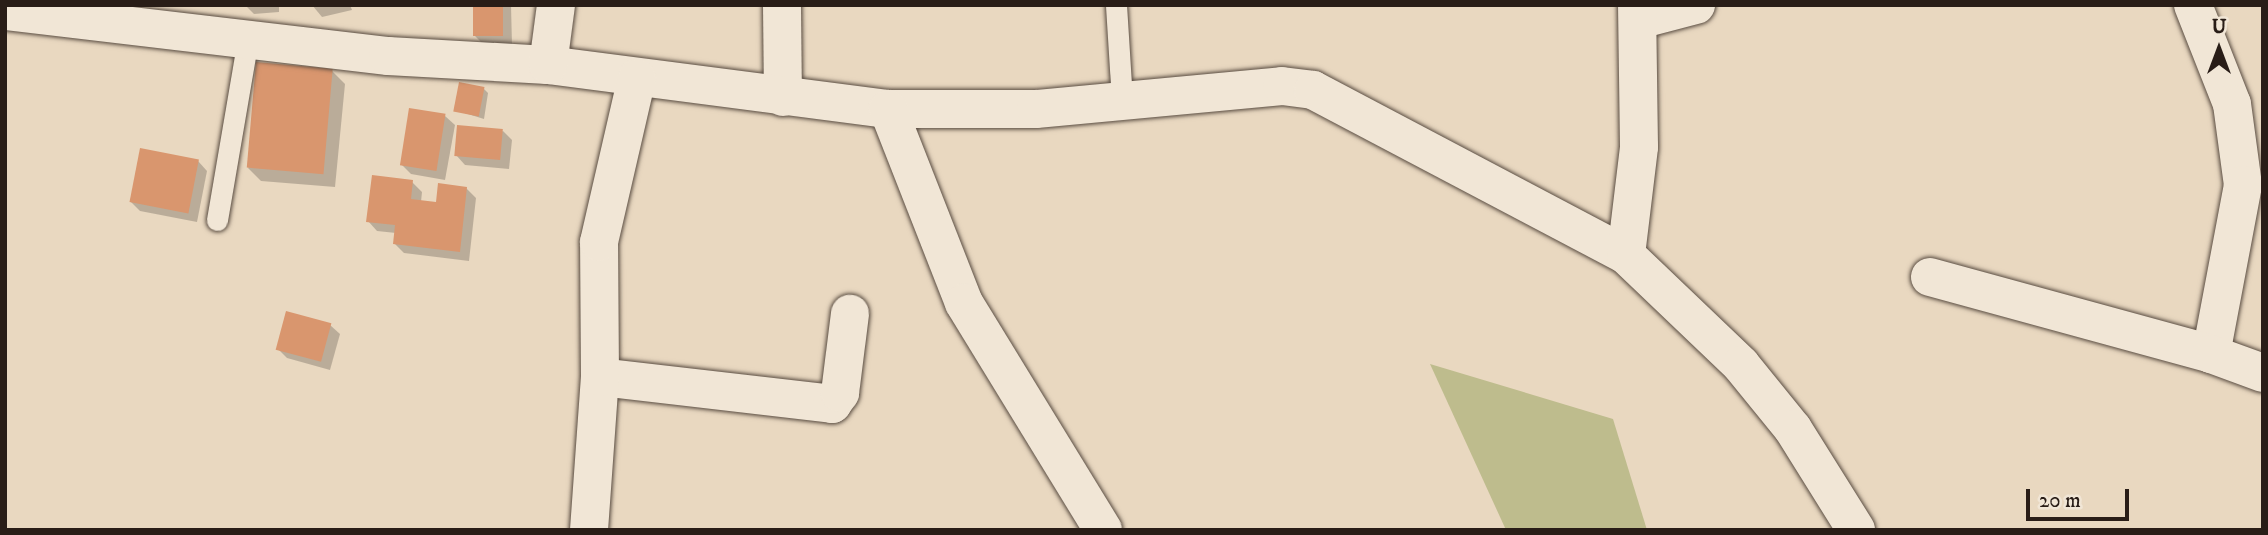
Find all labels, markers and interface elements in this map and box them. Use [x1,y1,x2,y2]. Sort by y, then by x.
north arrow [2184,14,2254,84]
text: U [2212,16,2226,39]
scale bar [2030,476,2133,520]
text: 20 m [2039,488,2081,514]

